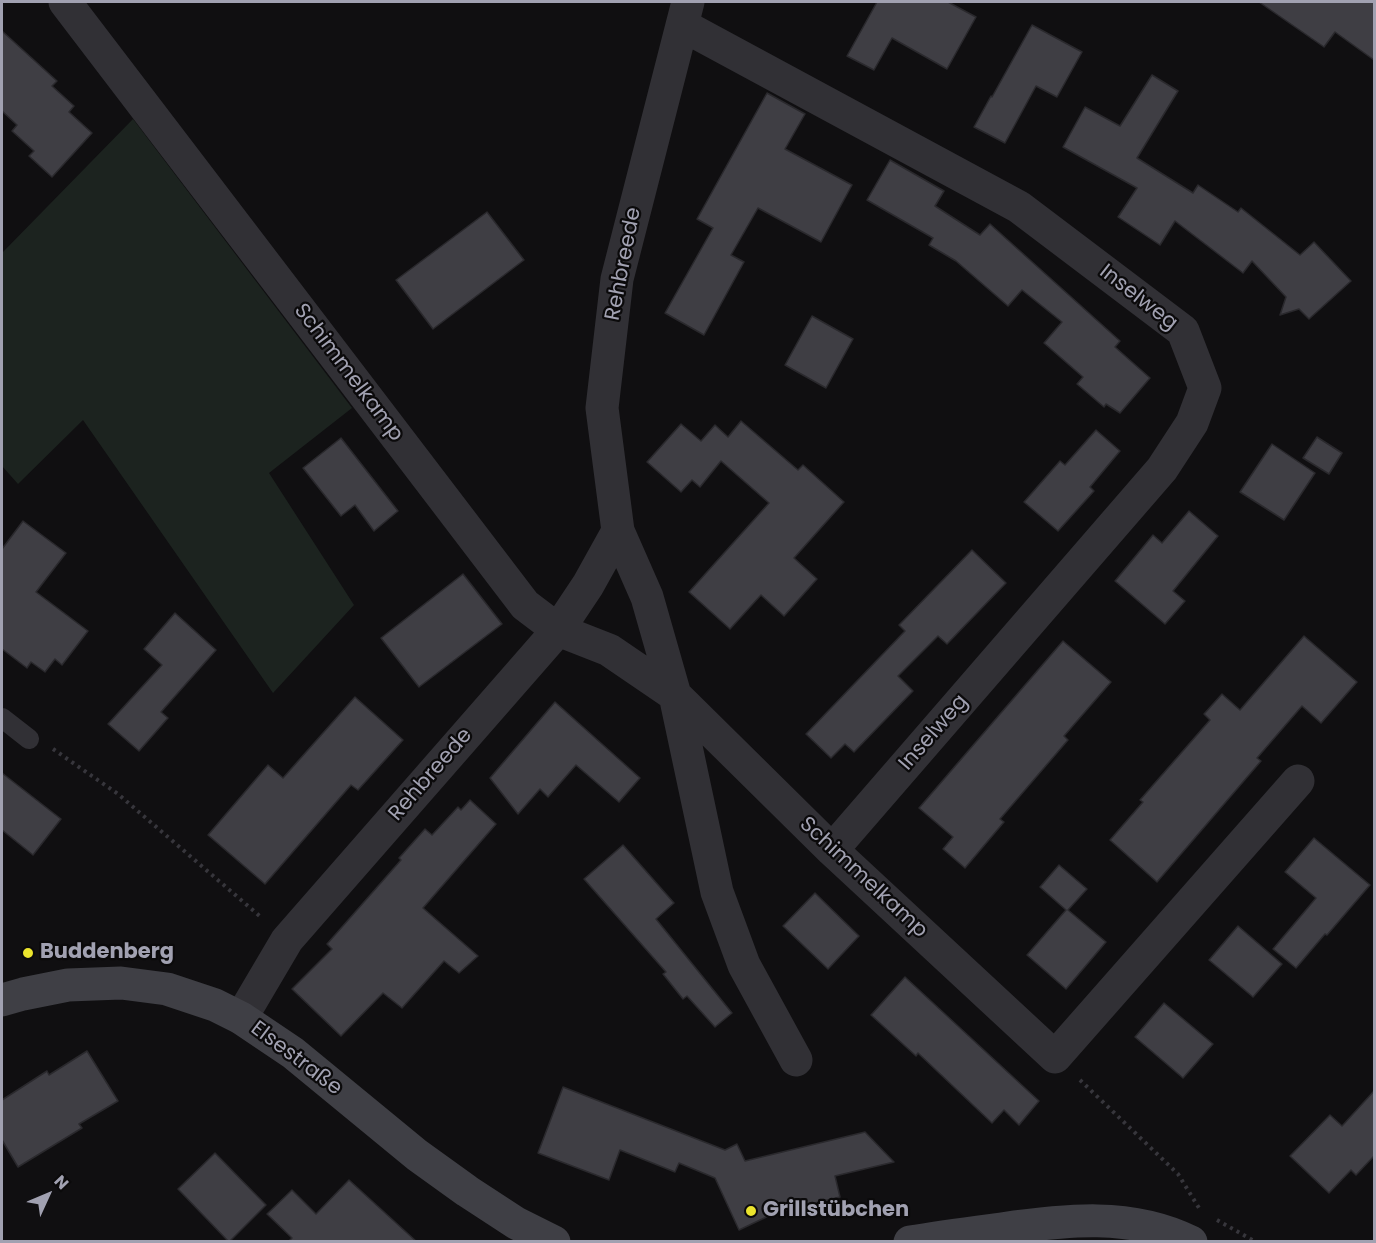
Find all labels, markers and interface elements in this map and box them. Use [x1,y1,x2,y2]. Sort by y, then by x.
street label: Rehbreede [601,205,647,323]
street label: Inselweg [1094,260,1182,336]
street label: Schimmelkamp [288,299,408,447]
street label: Inselweg [894,690,974,776]
street label: Rehbreede [384,724,478,826]
street label: Schimmelkamp [794,812,932,944]
place label: Buddenberg [40,940,174,966]
marker: Buddenberg [21,946,35,960]
street label: Elsestraße [245,1016,347,1102]
north arrow [18,1165,78,1225]
text: N [49,1170,74,1194]
place label: Grillstübchen [763,1198,909,1224]
marker: Grillstübchen [744,1204,758,1218]

